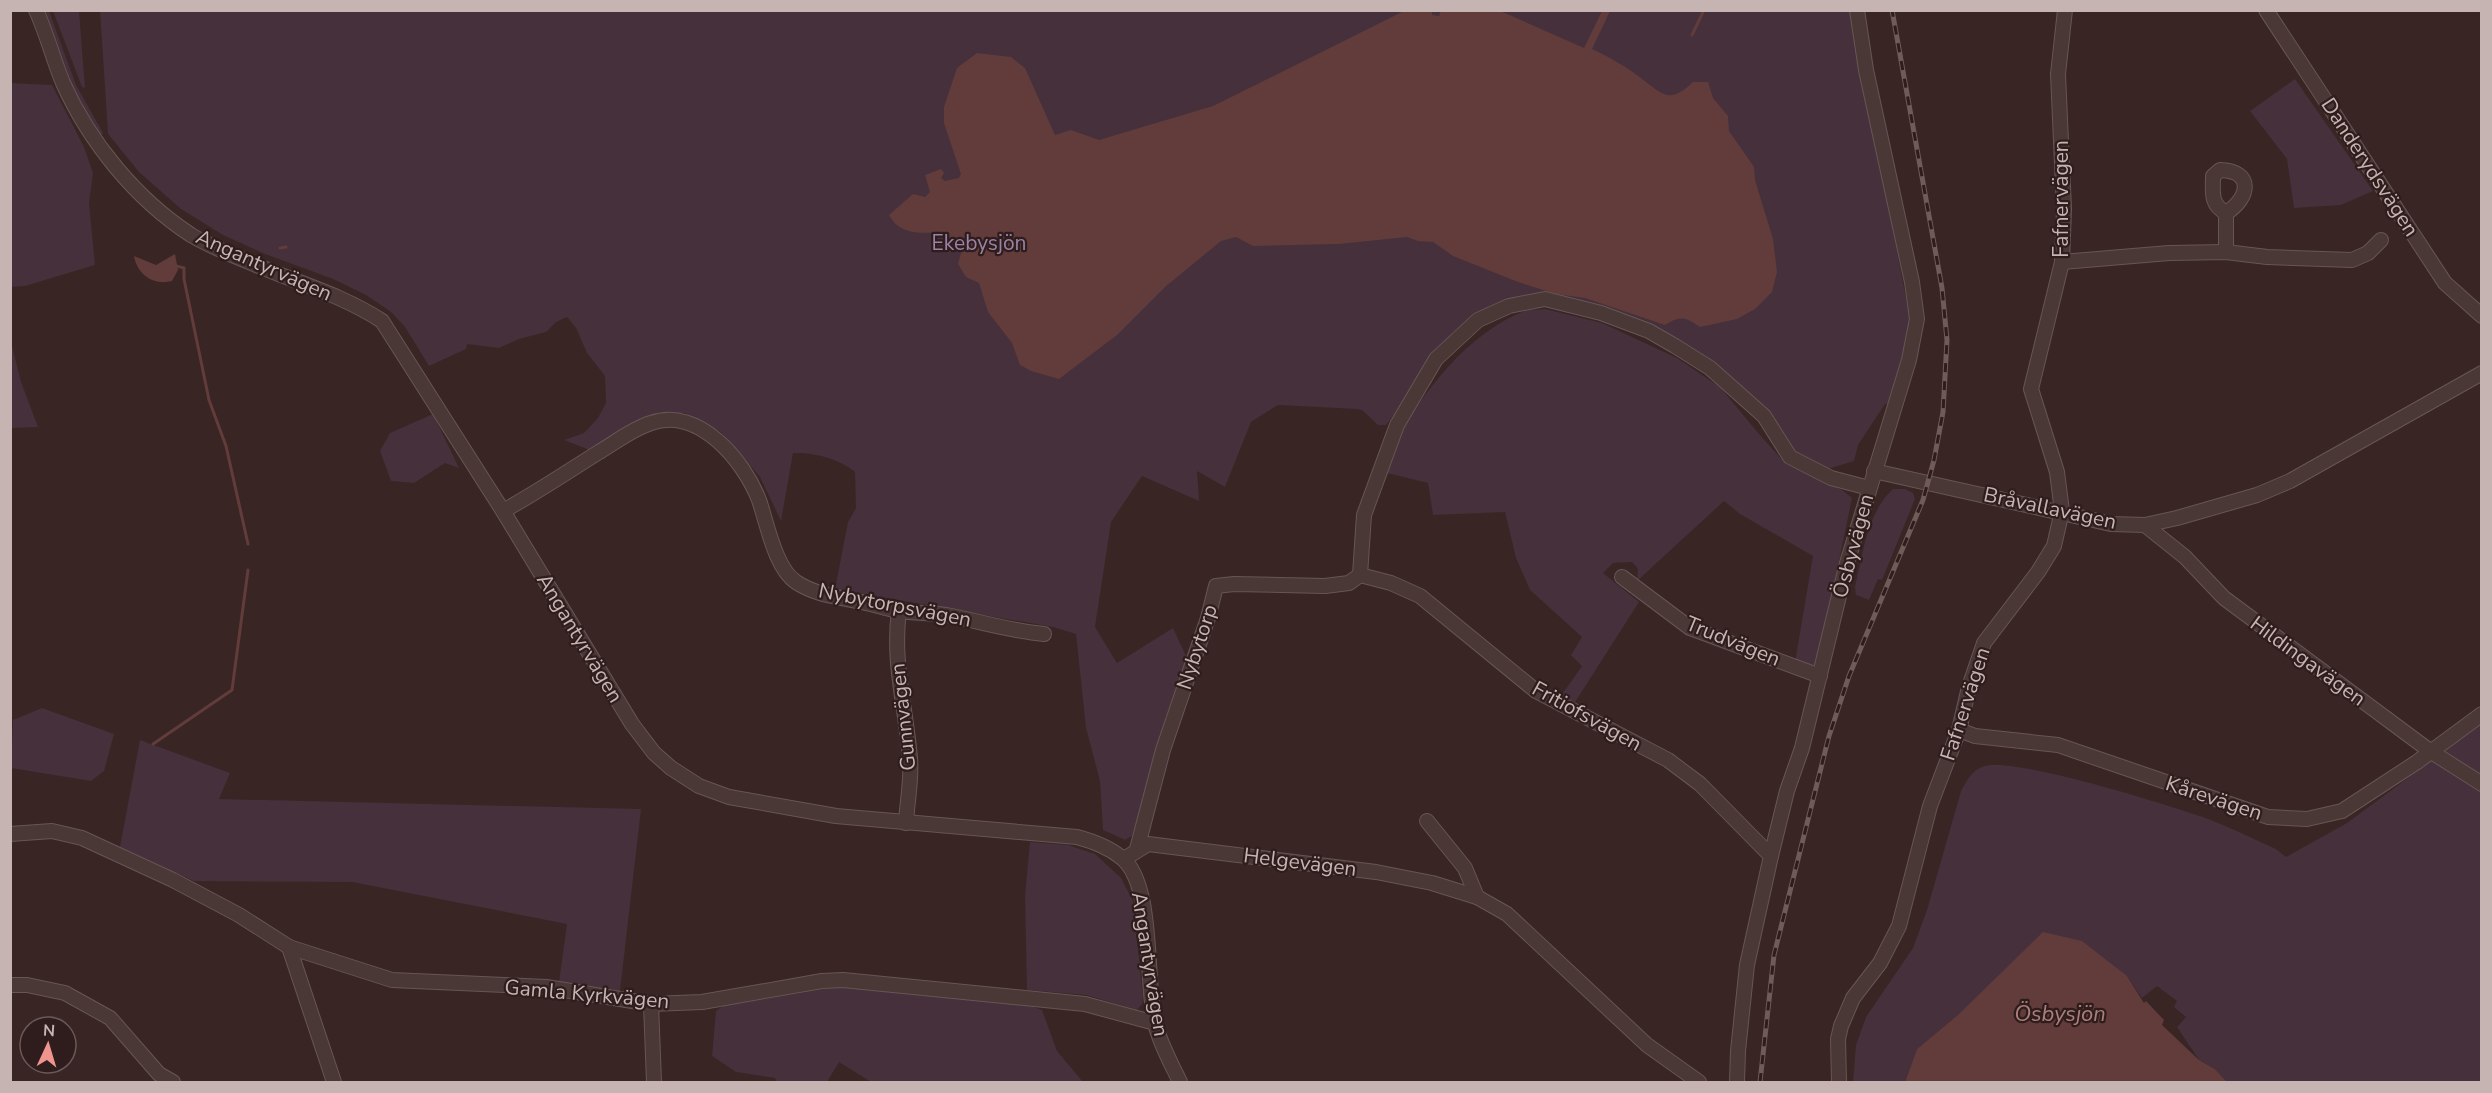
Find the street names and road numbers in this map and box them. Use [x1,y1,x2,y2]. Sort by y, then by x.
street label: Danderydsvägen [2315,92,2425,242]
street label: Fafnervägen [2047,140,2075,258]
street label: Angantyrvägen [192,222,336,308]
street label: Bråvallavägen [1981,480,2119,536]
street label: Ösbyvägen [1826,491,1880,601]
street label: Angantyrvägen [530,568,630,708]
street label: Nybytorpsvägen [816,576,974,634]
street label: Nybytorp [1170,601,1224,693]
street label: Trudvägen [1682,609,1784,673]
street label: Hildingavägen [2245,610,2371,712]
street label: Fafnervägen [1934,644,1996,764]
street label: Gunnvägen [883,662,923,772]
street label: Fritiofsvägen [1527,674,1647,758]
street label: Kårevägen [2162,769,2266,827]
street label: Helgevägen [1242,841,1358,883]
street label: Angantyrvägen [1125,890,1175,1038]
street label: Gamla Kyrkvägen [503,973,671,1015]

